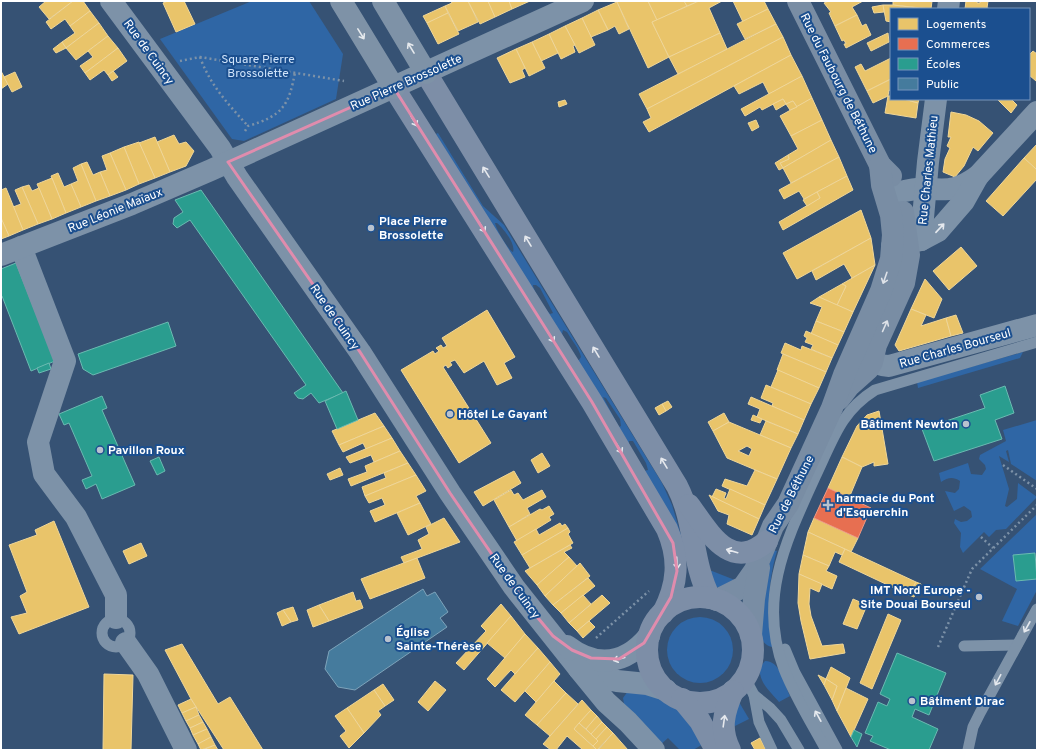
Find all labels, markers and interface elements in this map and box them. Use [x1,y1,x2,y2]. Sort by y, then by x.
legend [890,8,1030,100]
street label: Rue du Faubourg de Béthune [796,11,880,156]
street label: Rue de Cuincy [119,17,177,88]
text: Logements [926,17,986,33]
one-way arrow [357,28,365,39]
text: Commerces [926,37,990,53]
one-way arrow [406,42,414,54]
street label: Rue Pierre Brossolette [348,51,465,115]
park label: Square Pierre Brossolette [221,52,295,82]
text: Écoles [926,57,961,73]
text: Public [926,77,959,93]
one-way arrow [411,115,419,127]
street label: Rue Charles Mathieu [915,115,943,226]
one-way arrow [482,166,490,178]
street label: Rue Léonie Maïaux [66,185,165,237]
place label: Place Pierre Brossolette [379,214,447,244]
one-way arrow [478,221,486,232]
one-way arrow [936,222,945,233]
marker: Place Pierre Brossolette [366,223,376,233]
one-way arrow [524,235,532,247]
one-way arrow [881,271,888,284]
street label: Rue de Cuincy [306,282,363,354]
one-way arrow [881,320,889,332]
street label: Rue Charles Bourseul [898,325,1013,373]
one-way arrow [547,331,555,342]
one-way arrow [592,346,600,358]
place label: Hôtel Le Gayant [458,407,548,423]
marker: Hôtel Le Gayant [445,409,455,419]
place label: Bâtiment Newton [860,417,958,433]
marker: Bâtiment Newton [961,419,971,429]
one-way arrow [616,442,624,454]
place label: Pavillon Roux [108,443,185,459]
marker: Pavillon Roux [95,445,105,455]
street label: Rue de Béthune [765,453,818,536]
one-way arrow [660,457,668,469]
place label: harmacie du Pont d'Esquerchin [836,491,935,521]
marker: harmacie du Pont d'Esquerchin [823,500,833,510]
one-way arrow [726,547,739,554]
street label: Rue de Cuincy [485,551,543,622]
one-way arrow [673,556,680,569]
place label: IMT Nord Europe - Site Douai Bourseul [860,583,971,613]
marker: IMT Nord Europe - Site Douai Bourseul [974,592,984,602]
one-way arrow [1022,621,1030,633]
place label: Église Sainte-Thérèse [396,625,482,655]
marker: Église Sainte-Thérèse [383,634,393,644]
one-way arrow [612,656,625,663]
one-way arrow [994,674,1001,686]
place label: Bâtiment Dirac [920,694,1005,710]
marker: Bâtiment Dirac [907,696,917,706]
one-way arrow [814,710,821,722]
one-way arrow [720,714,728,727]

